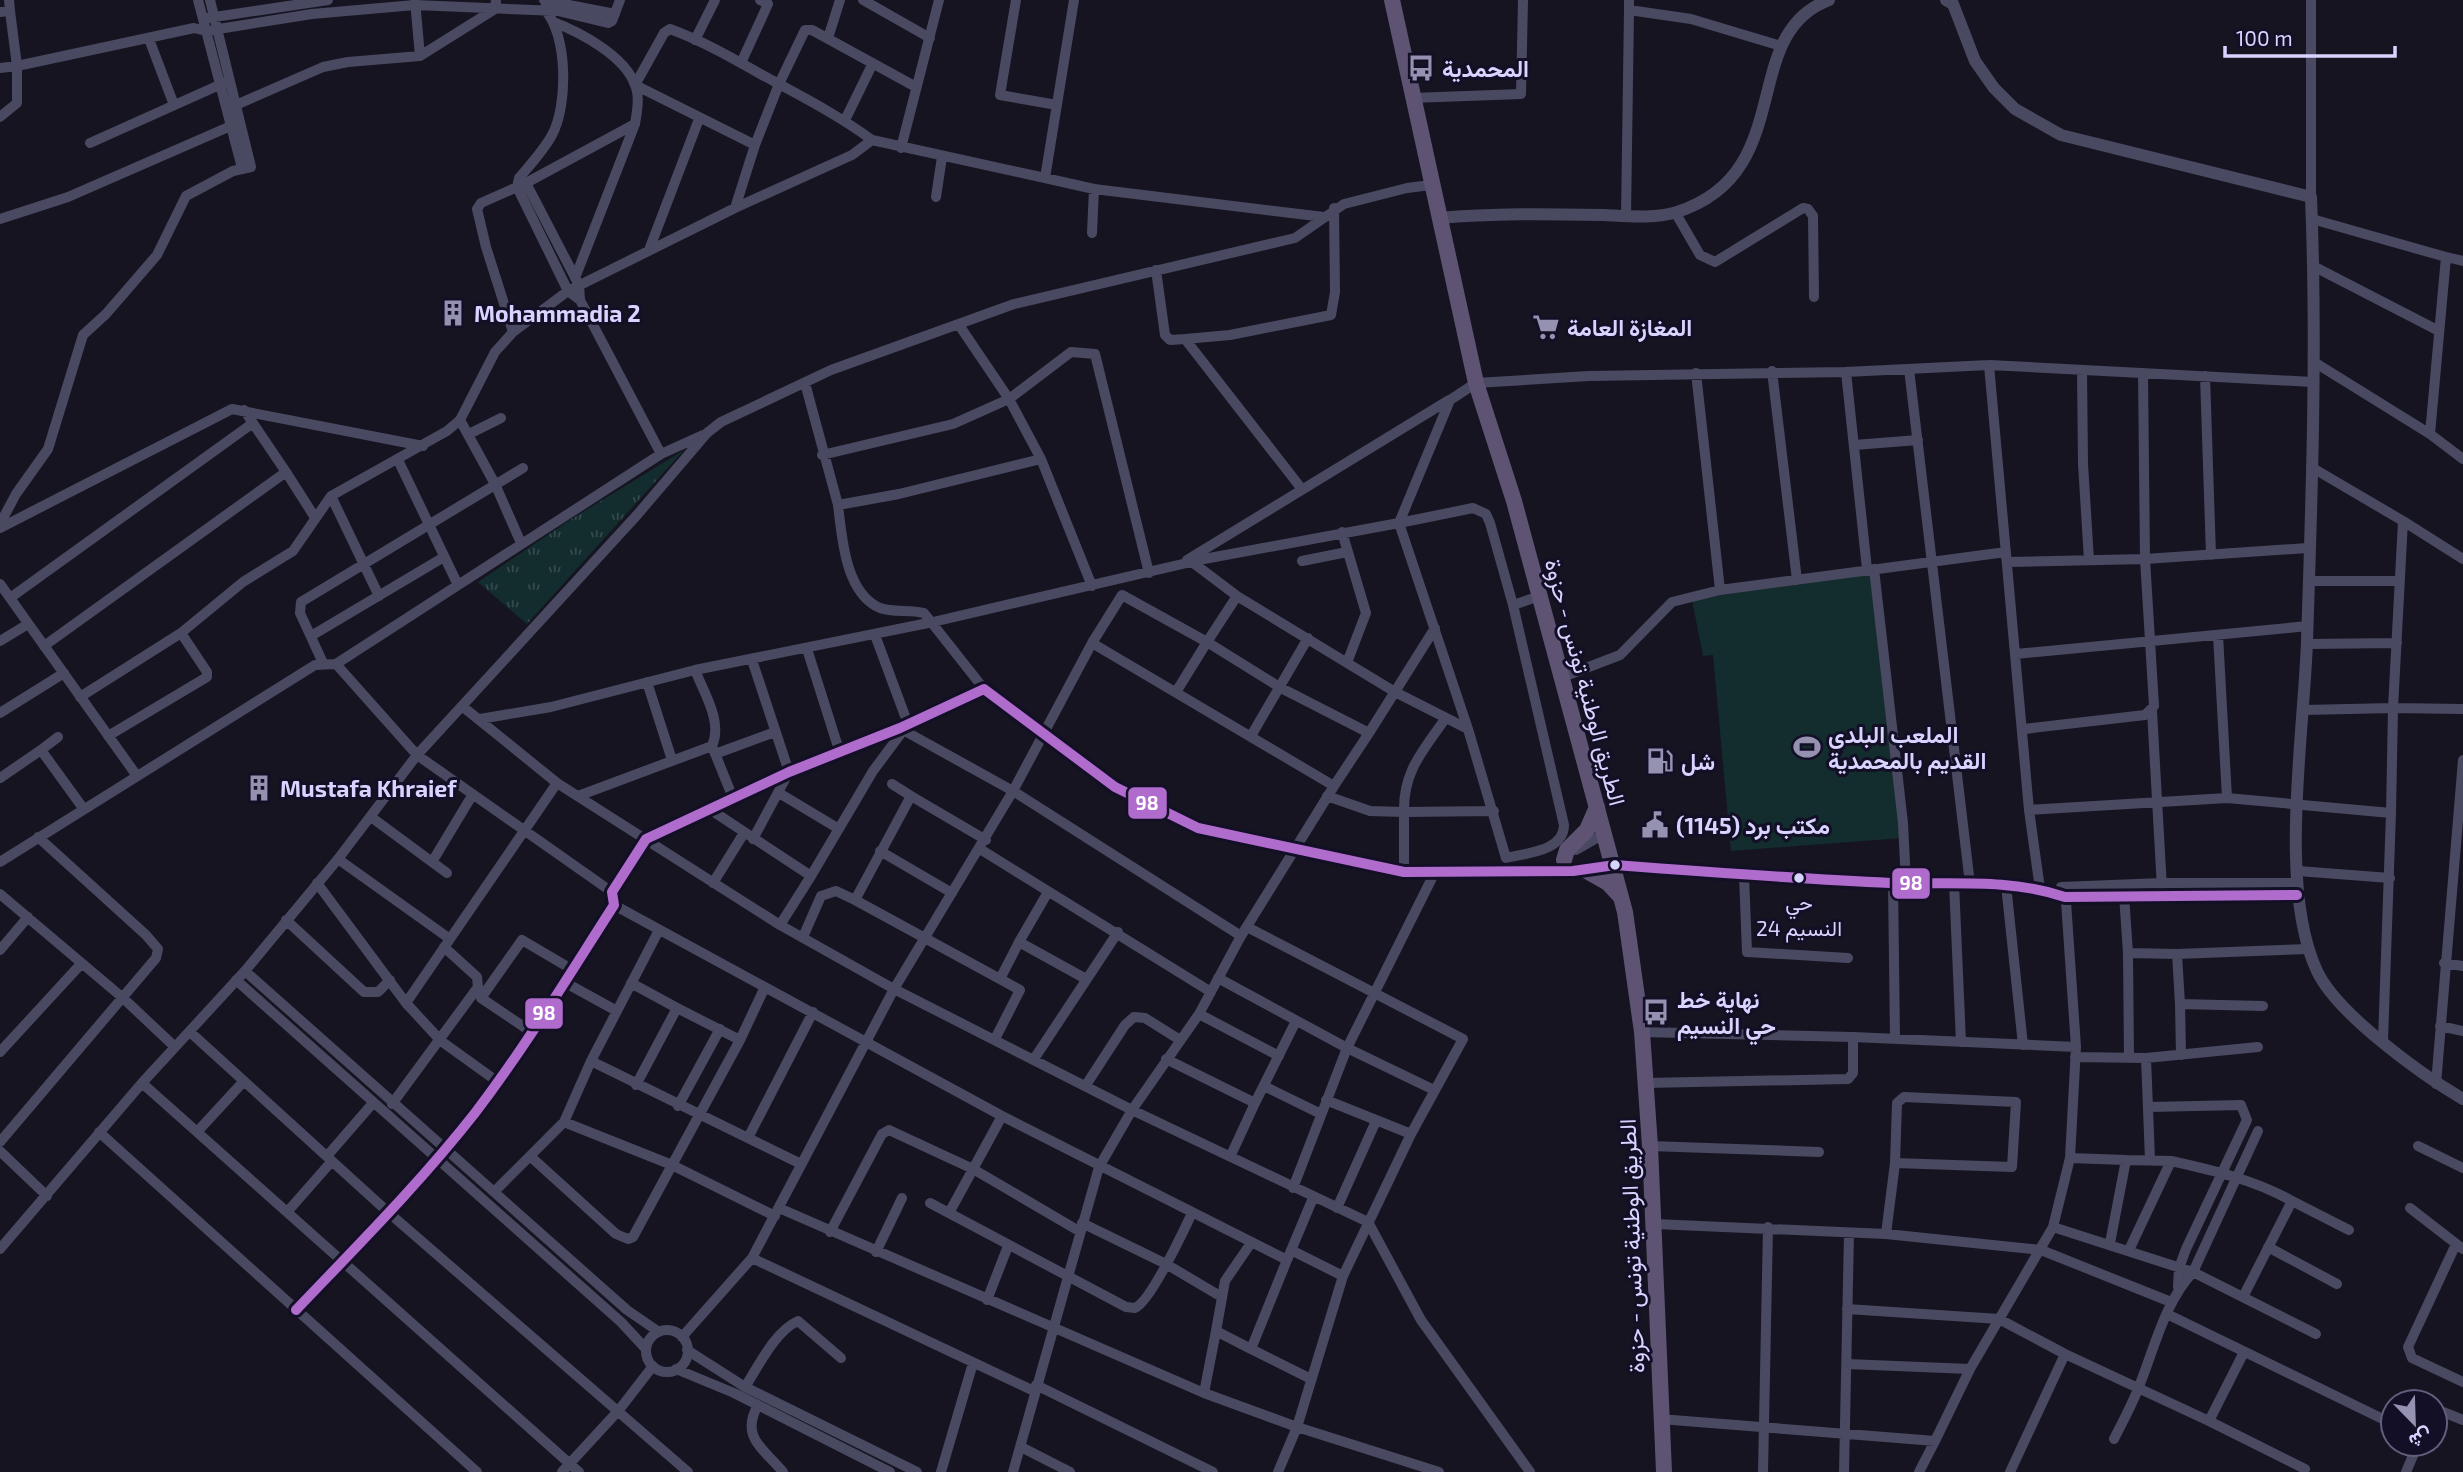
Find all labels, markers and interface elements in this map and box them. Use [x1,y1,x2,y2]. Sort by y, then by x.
scale bar [2225,14,2395,58]
text: 100 m [2236,25,2293,50]
bus stop icon: المحمدية [1406,53,1436,83]
place label: المحمدية [1442,54,1529,83]
building icon: Mohammadia 2 [438,298,468,328]
place label: Mohammadia 2 [474,299,641,327]
supermarket icon: المغازة العامة [1531,312,1561,342]
place label: المغازة العامة [1567,313,1692,343]
street label: الطريق الوطنية تونس - حزوة [1538,555,1632,809]
place label: الملعب البلدي القديم بالمحمدية [1828,720,1986,776]
sports icon: الملعب البلدي القديم بالمحمدية [1792,732,1822,762]
fuel station icon: شل [1645,746,1675,776]
place label: شل [1681,747,1715,776]
building icon: Mustafa Khraief [244,773,274,803]
place label: Mustafa Khraief [280,774,457,802]
line badge: 98 [1127,786,1168,820]
text: 98 [1135,791,1159,814]
public building icon: مكتب برد (1145) [1640,810,1670,840]
place label: مكتب برد (1145) [1676,811,1830,841]
unlabelled marker [1608,858,1622,872]
line badge: 98 [1891,867,1931,900]
marker: حي النسيم 24 [1792,871,1806,885]
text: 98 [1899,871,1923,894]
place label: حي النسيم 24 [1756,889,1842,943]
place label: نهاية خط حي النسيم [1677,985,1776,1046]
line badge: 98 [524,997,564,1030]
bus stop icon: نهاية خط حي النسيم [1641,997,1671,1027]
text: 98 [532,1001,556,1024]
street label: الطريق الوطنية تونس - حزوة [1613,1118,1651,1374]
north arrow [2379,1388,2449,1458]
text: ش [2405,1423,2436,1454]

